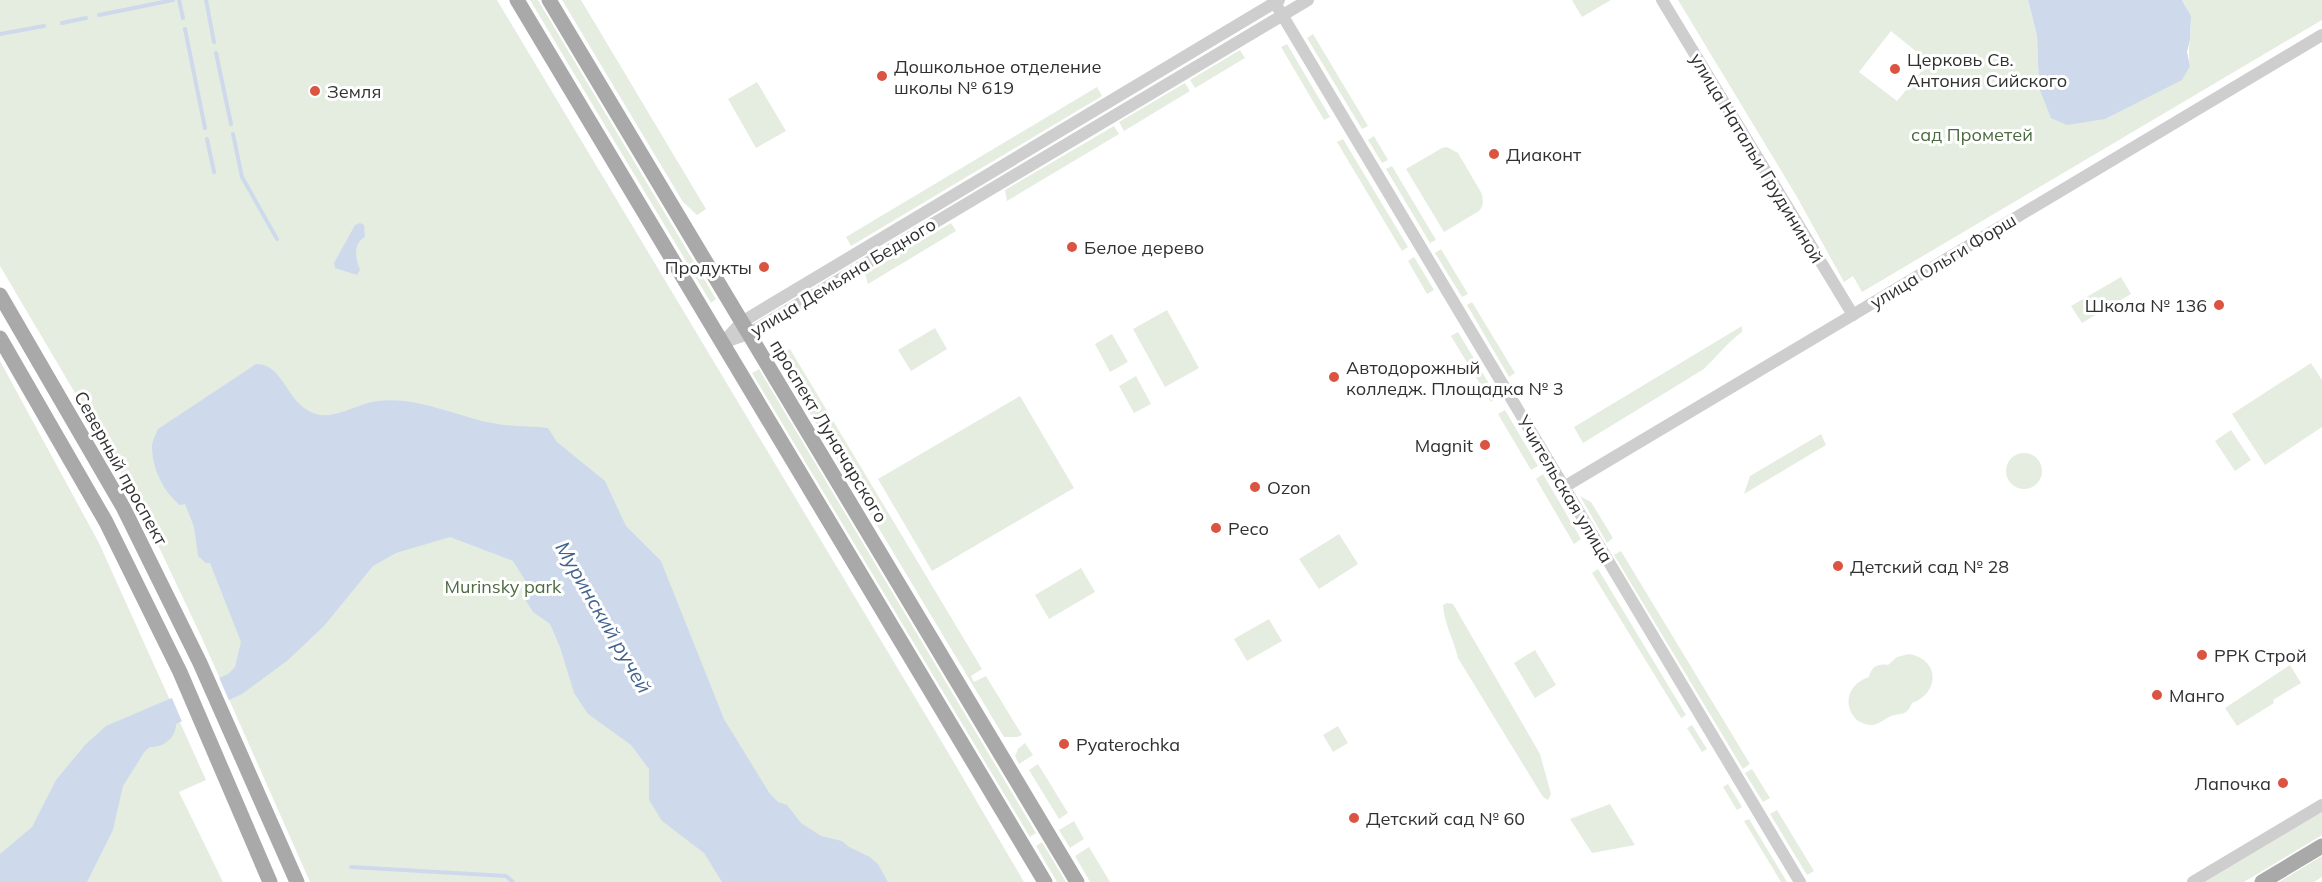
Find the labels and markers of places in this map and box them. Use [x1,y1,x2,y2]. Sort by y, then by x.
place label: Церковь Св. Антония Сийского [1907,48,2067,92]
place label: Дошкольное отделение школы № 619 [894,55,1101,99]
marker: Церковь Св. Антония Сийского [1888,62,1902,76]
marker: Дошкольное отделение школы № 619 [875,69,889,83]
place label: Земля [327,80,381,103]
marker: Земля [308,84,322,98]
place label: Диаконт [1506,143,1582,166]
marker: Диаконт [1487,147,1501,161]
place label: Белое дерево [1084,236,1204,259]
marker: Белое дерево [1065,240,1079,254]
place label: Продукты [665,256,752,279]
marker: Продукты [757,260,771,274]
place label: Школа № 136 [2085,294,2207,317]
marker: Школа № 136 [2212,298,2226,312]
place label: Автодорожный колледж. Площадка № 3 [1346,356,1564,400]
marker: Автодорожный колледж. Площадка № 3 [1327,370,1341,384]
place label: Magnit [1415,434,1473,457]
marker: Magnit [1478,438,1492,452]
place label: Ozon [1267,476,1311,499]
marker: Ozon [1248,480,1262,494]
place label: Ресо [1228,517,1269,540]
marker: Ресо [1209,521,1223,535]
place label: Детский сад № 28 [1850,555,2009,578]
marker: Детский сад № 28 [1831,559,1845,573]
place label: РРК Строй [2214,644,2307,667]
marker: РРК Строй [2195,648,2209,662]
place label: Манго [2169,684,2225,707]
marker: Манго [2150,688,2164,702]
place label: Pyaterochka [1076,733,1180,756]
marker: Pyaterochka [1057,737,1071,751]
place label: Лапочка [2194,772,2271,795]
marker: Лапочка [2276,776,2290,790]
place label: Детский сад № 60 [1366,807,1525,830]
marker: Детский сад № 60 [1347,811,1361,825]

